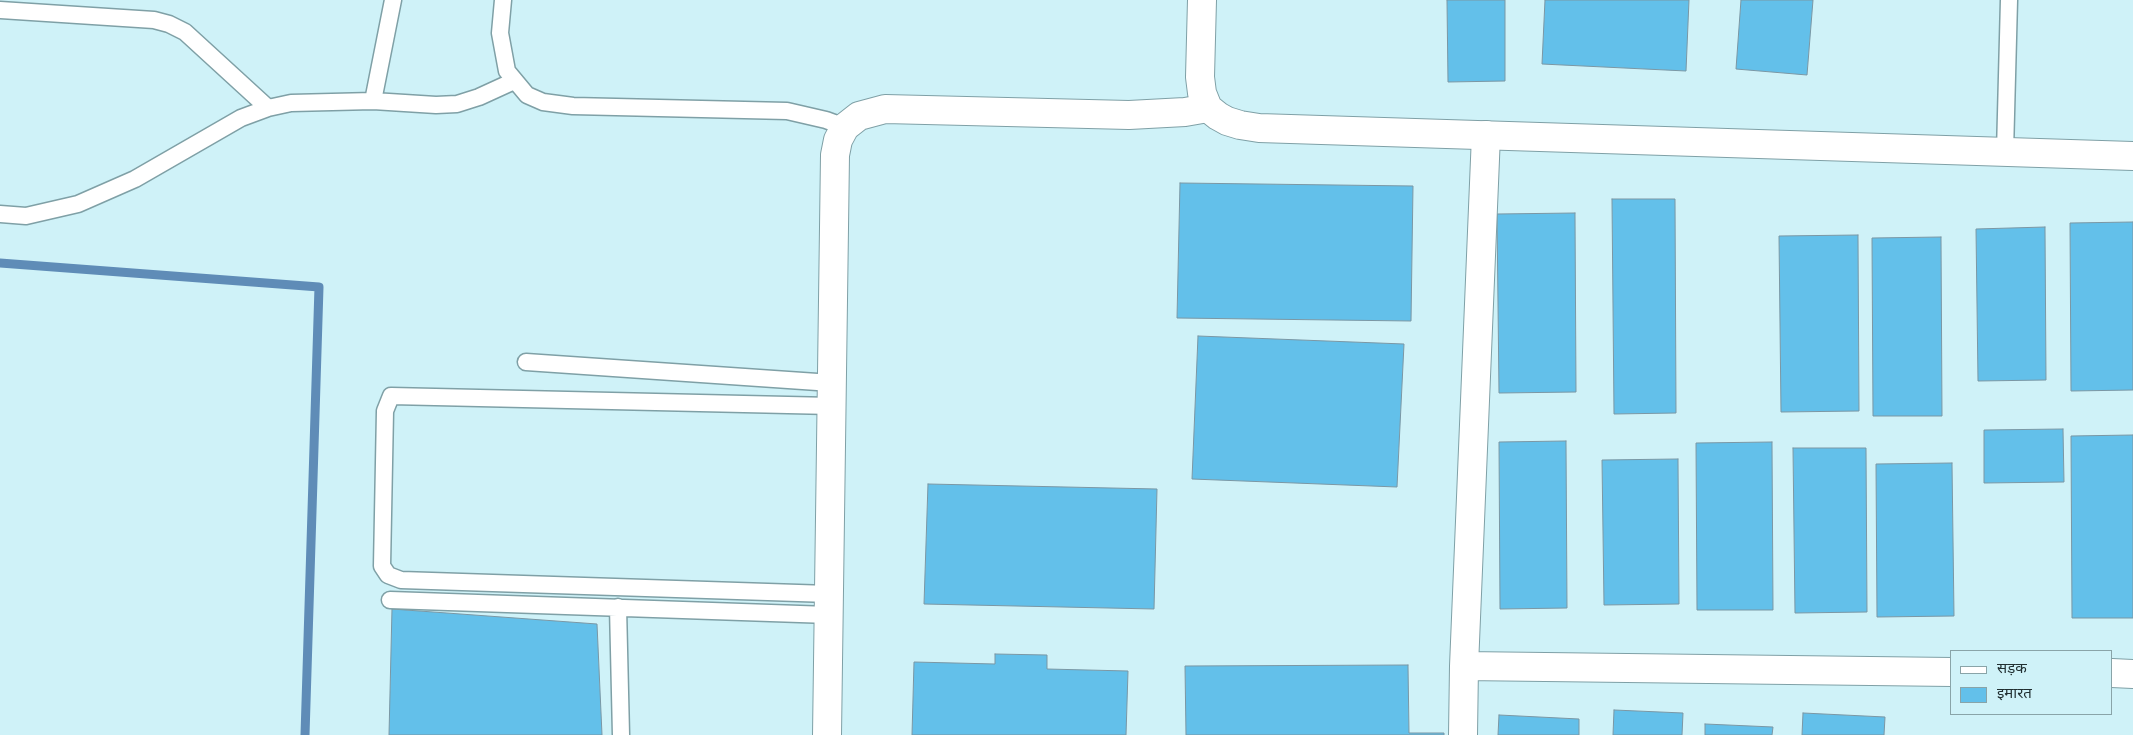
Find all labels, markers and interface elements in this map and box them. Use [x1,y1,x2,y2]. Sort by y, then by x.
legend [1950,650,2113,715]
text: सड़क [1997,660,2027,676]
text: इमारत [1997,685,2032,701]

